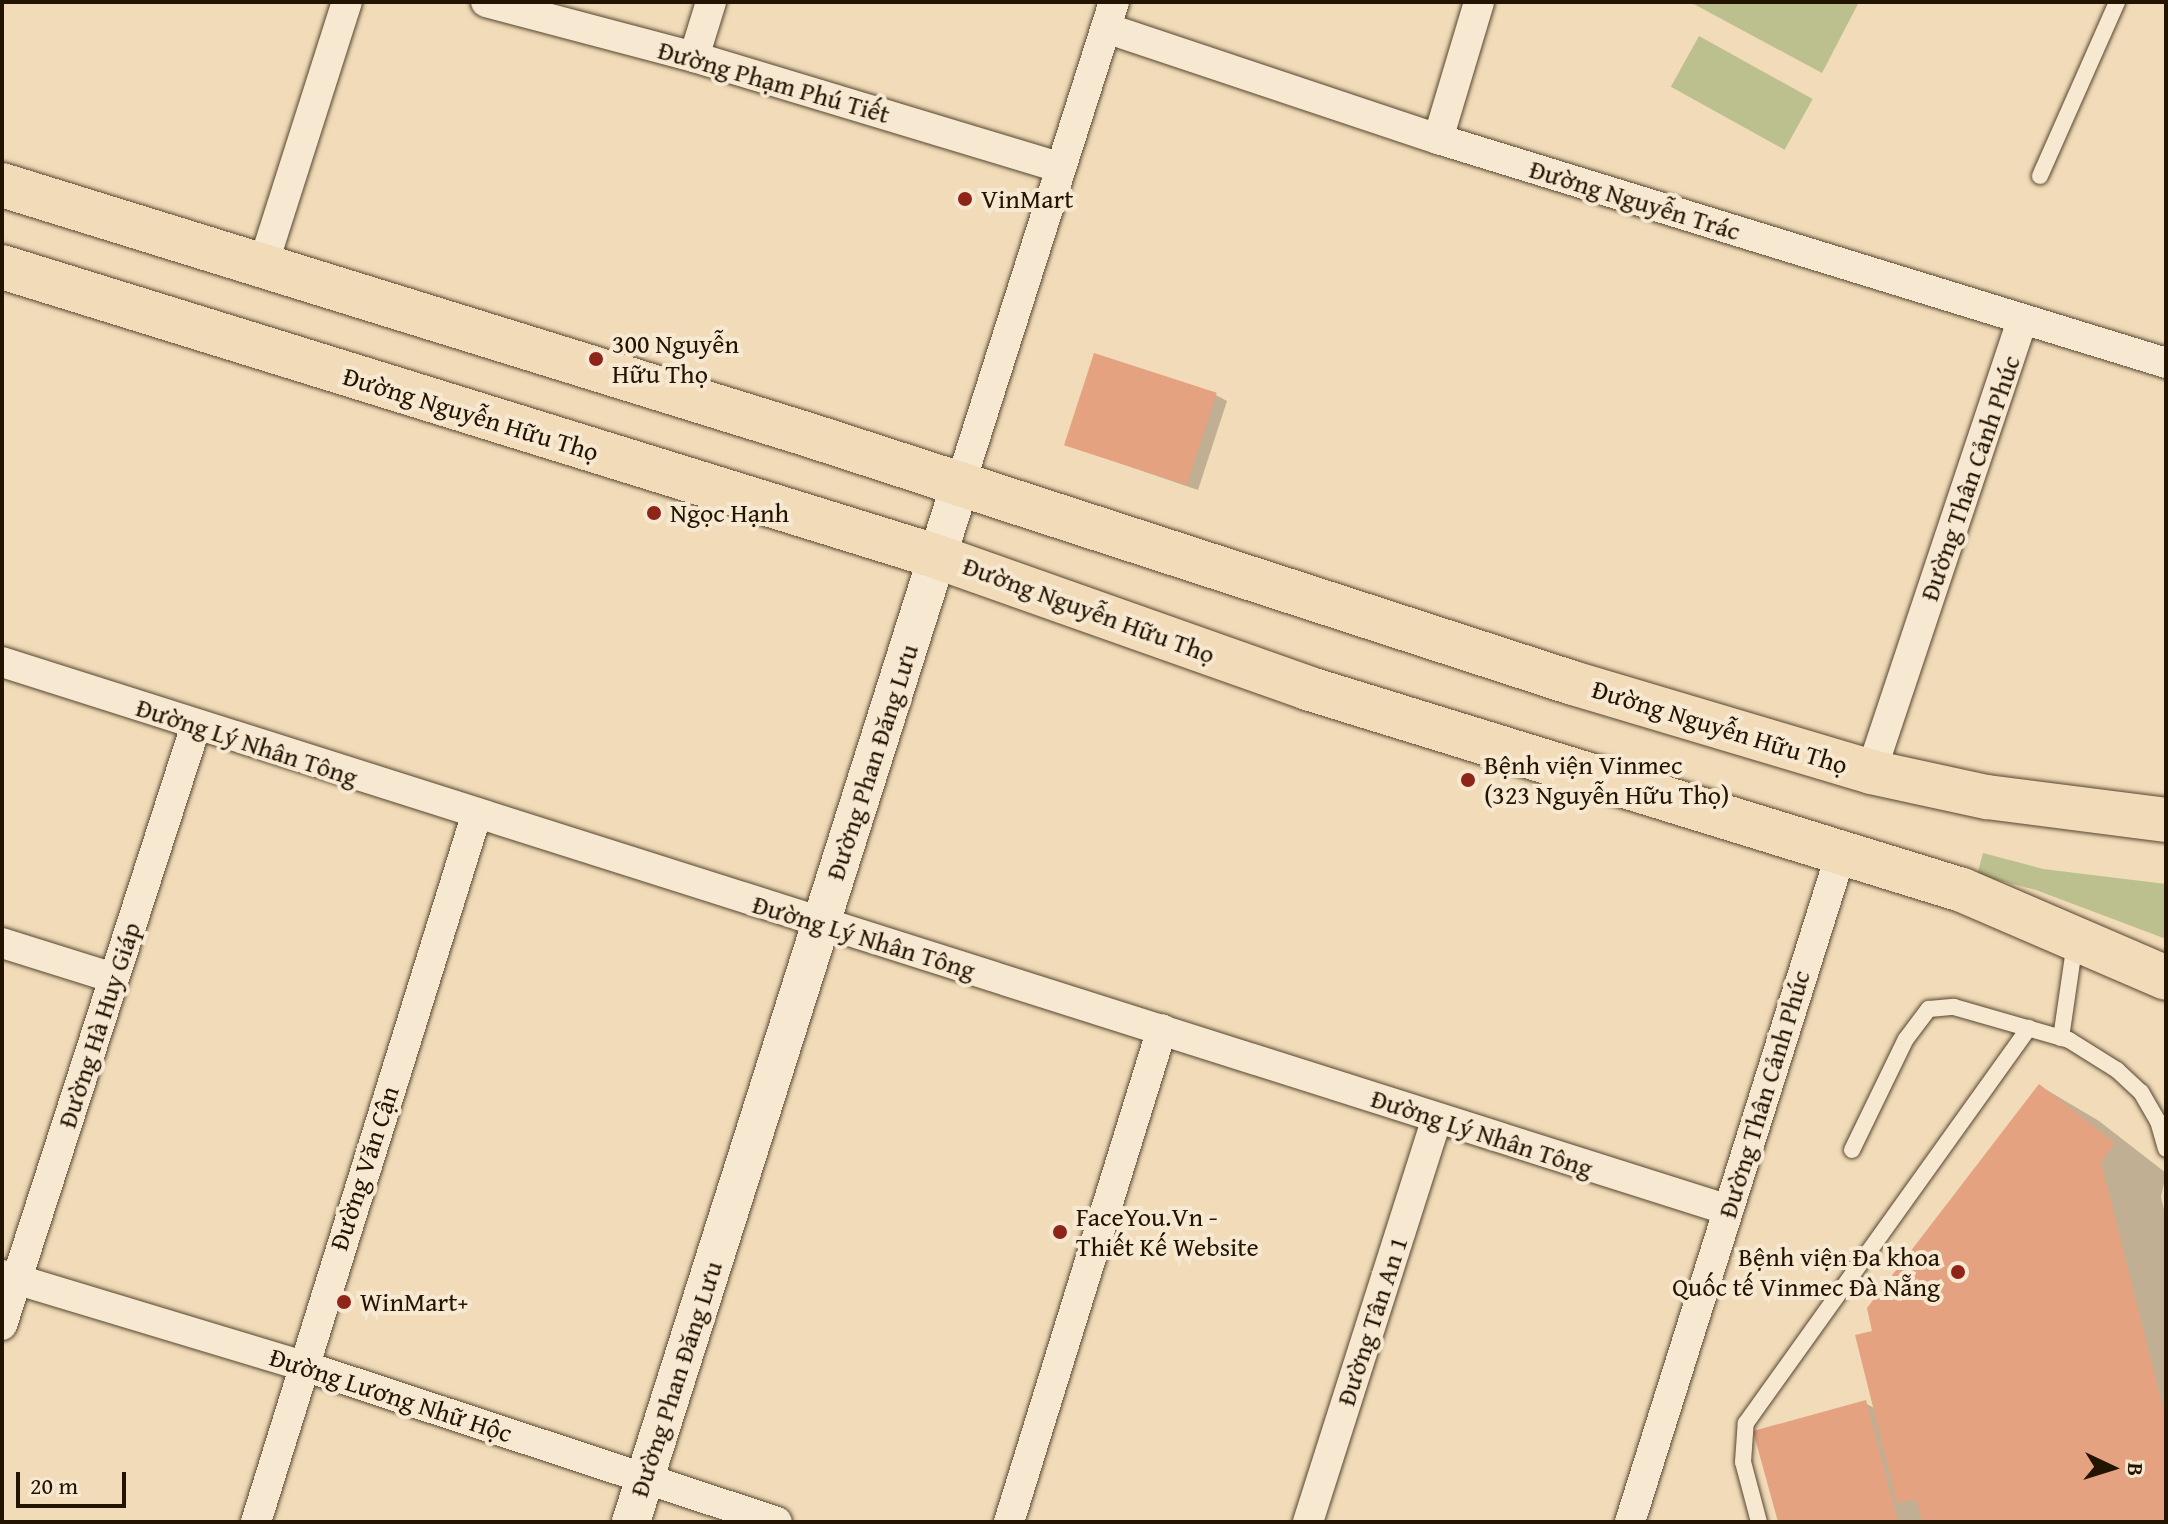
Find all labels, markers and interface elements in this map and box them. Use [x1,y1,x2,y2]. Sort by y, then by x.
street label: Đường Phạm Phú Tiết [655,34,893,130]
street label: Đường Nguyễn Trác [1526,153,1744,247]
place label: VinMart [981,183,1073,215]
marker: VinMart [956,190,974,208]
place label: 300 Nguyễn Hữu Thọ [612,328,739,390]
marker: 300 Nguyễn Hữu Thọ [587,350,605,368]
street label: Đường Thân Cảnh Phúc [1913,351,2027,605]
street label: Đường Nguyễn Hữu Thọ [340,360,602,468]
place label: Ngọc Hạnh [670,497,789,529]
marker: Ngọc Hạnh [645,504,663,522]
street label: Đường Nguyễn Hữu Thọ [959,550,1219,670]
street label: Đường Phan Đăng Lưu [819,640,925,884]
street label: Đường Nguyễn Hữu Thọ [1589,673,1851,781]
street label: Đường Lý Nhân Tông [132,691,362,793]
place label: Bệnh viện Vinmec (323 Nguyễn Hữu Thọ) [1484,749,1729,810]
marker: Bệnh viện Vinmec (323 Nguyễn Hữu Thọ) [1459,771,1477,789]
street label: Đường Lý Nhân Tông [749,888,979,986]
street label: Đường Hà Huy Giáp [51,918,147,1132]
street label: Đường Thân Cảnh Phúc [1711,966,1817,1222]
street label: Đường Văn Cận [323,1082,405,1254]
street label: Đường Lý Nhân Tông [1367,1082,1597,1184]
place label: FaceYou.Vn - Thiết Kế Website [1076,1201,1259,1262]
marker: FaceYou.Vn - Thiết Kế Website [1051,1223,1069,1241]
street label: Đường Tân An 1 [1330,1233,1414,1409]
place label: Bệnh viện Đa khoa Quốc tế Vinmec Đà Nẵng [1672,1241,1940,1302]
street label: Đường Phan Đăng Lưu [623,1257,729,1501]
marker: Bệnh viện Đa khoa Quốc tế Vinmec Đà Nẵng [1947,1261,1969,1283]
place label: WinMart+ [360,1286,468,1318]
marker: WinMart+ [335,1293,353,1311]
street label: Đường Lương Nhữ Hộc [266,1341,516,1449]
north arrow [2072,1428,2152,1508]
scale bar [20,1456,130,1506]
text: B [2120,1462,2152,1478]
text: 20 m [30,1468,78,1503]

